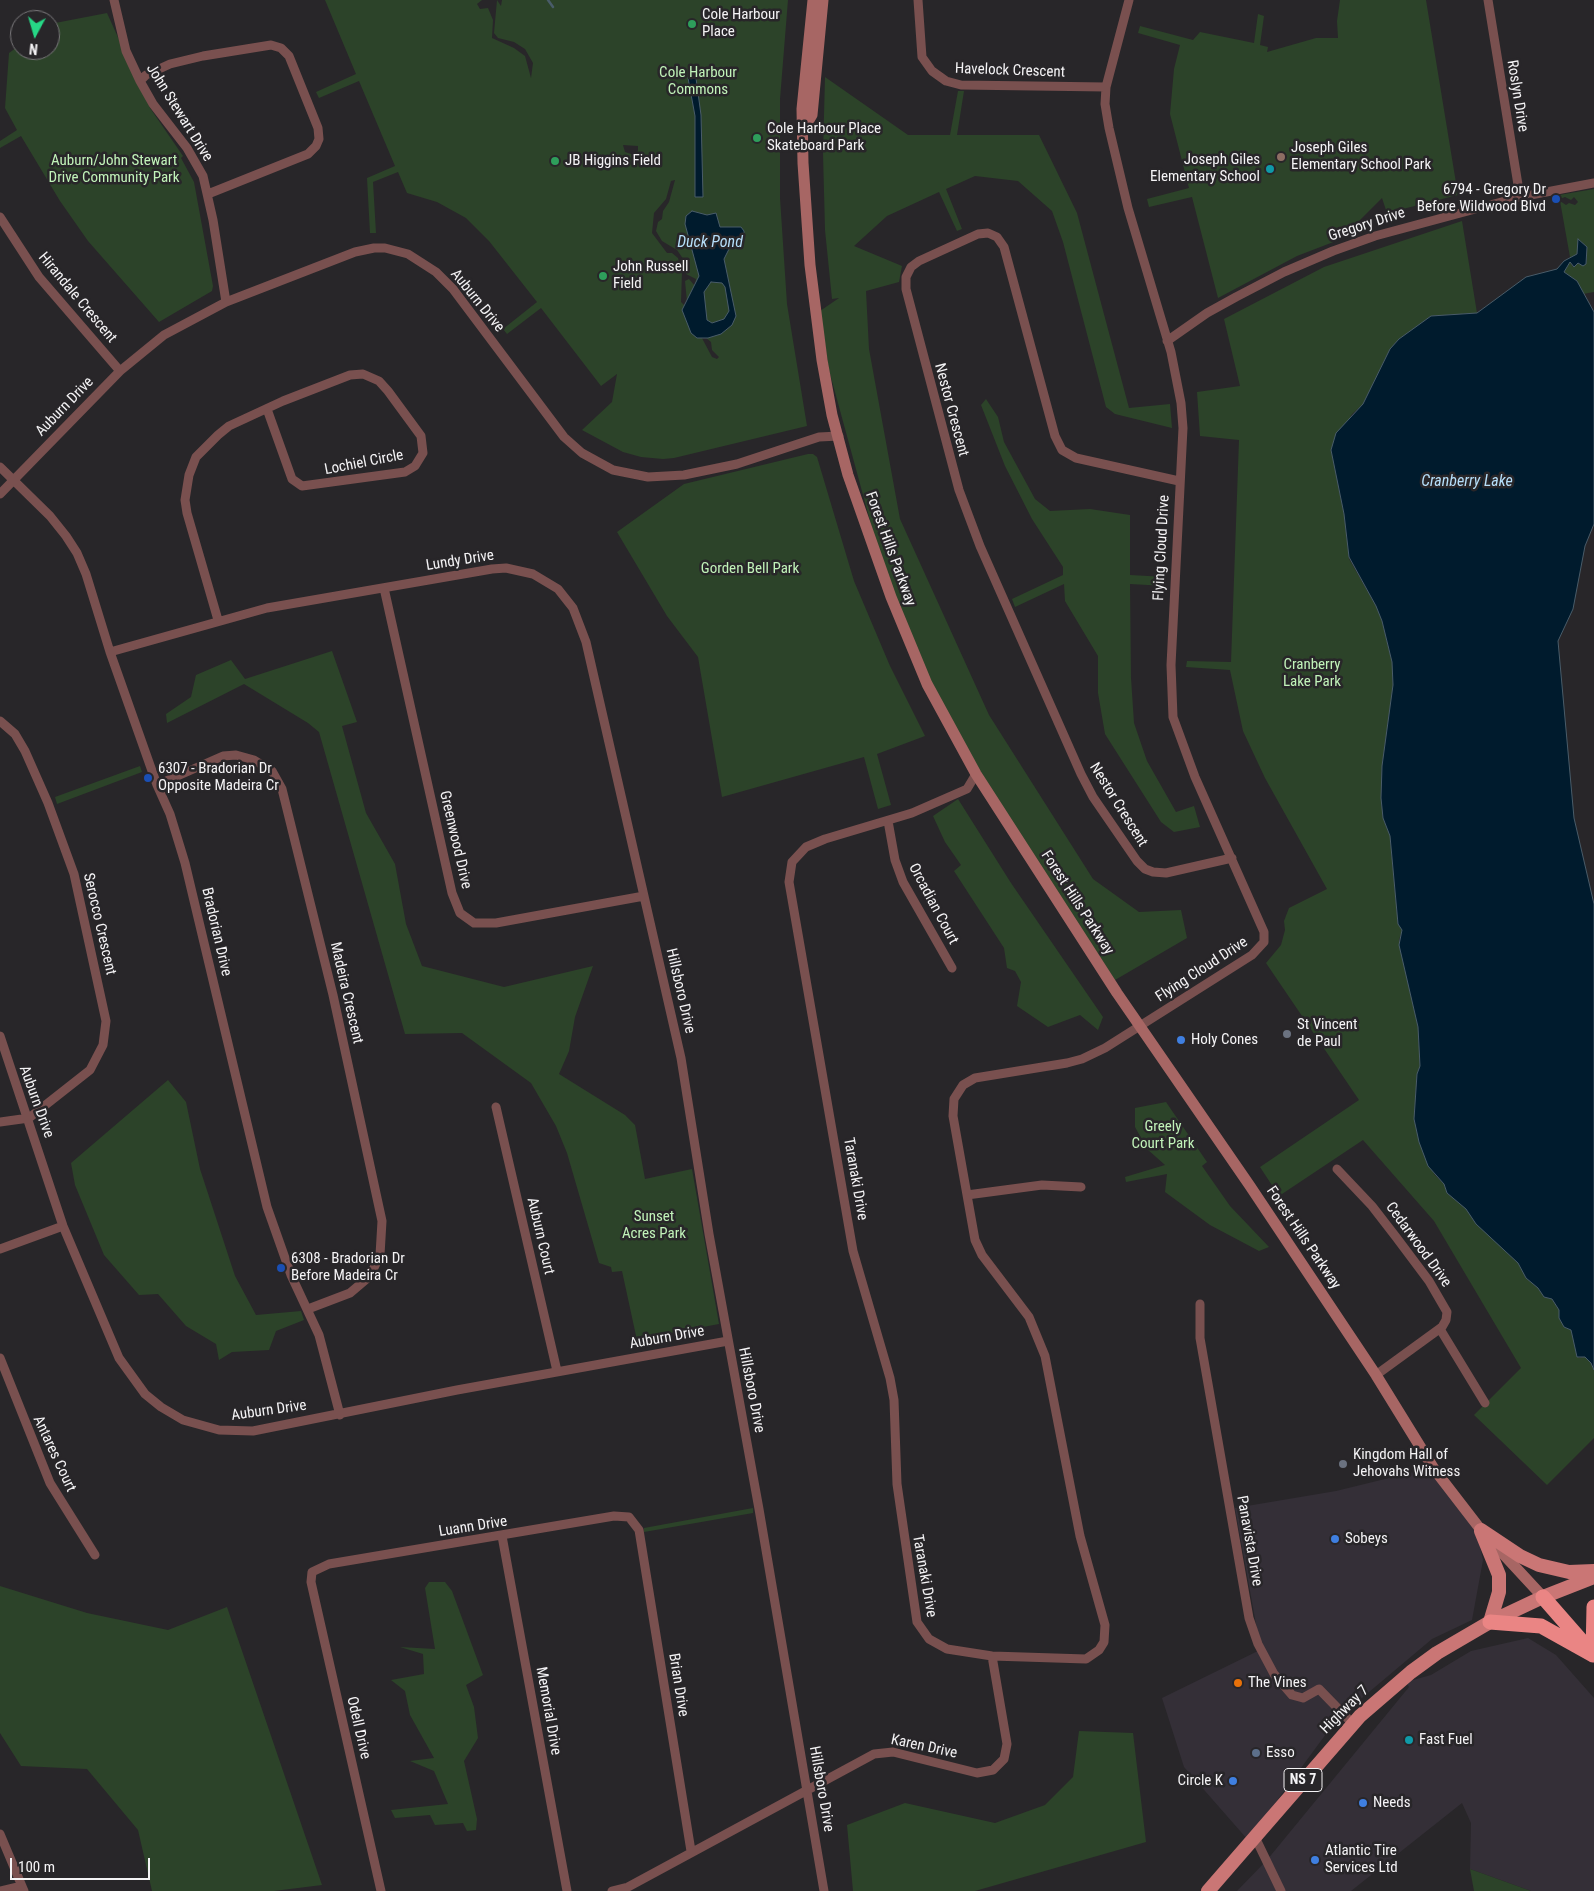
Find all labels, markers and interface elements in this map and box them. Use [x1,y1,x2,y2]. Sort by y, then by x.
place label: Cole Harbour Place [702,6,780,41]
north arrow [10,10,60,60]
marker: Cole Harbour Place [686,18,698,30]
text: N [28,41,39,57]
street label: Roslyn Drive [1502,59,1532,133]
street label: Havelock Crescent [955,60,1065,82]
street label: John Stewart Drive [142,61,216,165]
park label: Cole Harbour Commons [659,64,737,99]
place label: Cole Harbour Place Skateboard Park [767,120,881,155]
marker: Cole Harbour Place Skateboard Park [751,132,763,144]
place label: Joseph Giles Elementary School Park [1291,139,1431,174]
place label: Joseph Giles Elementary School [1150,151,1260,186]
marker: Joseph Giles Elementary School Park [1275,151,1287,163]
park label: Auburn/John Stewart Drive Community Park [49,152,179,187]
place label: JB Higgins Field [565,152,661,170]
marker: JB Higgins Field [549,155,561,167]
marker: Joseph Giles Elementary School [1264,163,1276,175]
place label: 6794 - Gregory Dr Before Wildwood Blvd [1417,181,1546,216]
marker: 6794 - Gregory Dr Before Wildwood Blvd [1550,193,1562,205]
street label: Gregory Drive [1326,204,1408,246]
water label: Duck Pond [677,233,743,253]
street label: Hirandale Crescent [34,249,120,347]
place label: John Russell Field [613,258,689,293]
street label: Auburn Drive [446,266,508,336]
marker: John Russell Field [597,270,609,282]
street label: Nestor Crescent [930,362,972,458]
street label: Auburn Drive [32,374,98,440]
street label: Lochiel Circle [323,447,405,479]
water label: Cranberry Lake [1421,472,1513,492]
street label: Forest Hills Parkway [861,489,919,609]
street label: Flying Cloud Drive [1150,495,1174,601]
street label: Lundy Drive [425,547,495,575]
park label: Gorden Bell Park [701,560,799,578]
park label: Cranberry Lake Park [1283,656,1341,691]
place label: 6307 - Bradorian Dr Opposite Madeira Cr [158,760,279,795]
street label: Nestor Crescent [1085,760,1151,850]
marker: 6307 - Bradorian Dr Opposite Madeira Cr [142,772,154,784]
street label: Greenwood Drive [435,789,475,891]
street label: Forest Hills Parkway [1037,848,1117,958]
street label: Orcadian Court [904,860,962,948]
street label: Serocco Crescent [79,871,119,977]
street label: Bradorian Drive [197,886,235,978]
street label: Flying Cloud Drive [1153,934,1251,1006]
street label: Madeira Crescent [326,940,366,1046]
street label: Hillsboro Drive [661,947,699,1035]
place label: St Vincent de Paul [1297,1016,1357,1051]
marker: St Vincent de Paul [1281,1028,1293,1040]
place label: Holy Cones [1191,1031,1258,1049]
marker: Holy Cones [1175,1034,1187,1046]
street label: Auburn Drive [15,1063,57,1141]
park label: Greely Court Park [1132,1118,1194,1153]
street label: Taranaki Drive [839,1136,871,1222]
street label: Forest Hills Parkway [1262,1183,1344,1293]
street label: Auburn Court [522,1196,558,1276]
street label: Cedarwood Drive [1381,1199,1455,1291]
park label: Sunset Acres Park [622,1208,686,1243]
place label: 6308 - Bradorian Dr Before Madeira Cr [291,1250,405,1285]
marker: 6308 - Bradorian Dr Before Madeira Cr [275,1262,287,1274]
street label: Auburn Drive [628,1323,706,1353]
street label: Hillsboro Drive [734,1346,768,1434]
street label: Auburn Drive [230,1397,308,1425]
street label: Antares Court [29,1413,79,1495]
place label: Kingdom Hall of Jehovahs Witness [1353,1446,1460,1481]
marker: Kingdom Hall of Jehovahs Witness [1337,1458,1349,1470]
street label: Panavista Drive [1232,1494,1266,1588]
street label: Luann Drive [437,1513,509,1541]
place label: Sobeys [1345,1530,1388,1548]
street label: Taranaki Drive [908,1533,940,1619]
marker: Sobeys [1329,1533,1341,1545]
street label: Brian Drive [664,1652,692,1718]
street label: Memorial Drive [531,1666,565,1756]
place label: The Vines [1248,1674,1307,1692]
marker: The Vines [1232,1677,1244,1689]
street label: Highway 7 [1317,1682,1373,1738]
street label: Odell Drive [342,1695,374,1761]
street label: Karen Drive [889,1731,959,1763]
place label: Fast Fuel [1419,1731,1473,1749]
marker: Fast Fuel [1403,1734,1415,1746]
place label: Esso [1266,1744,1295,1762]
street label: Hillsboro Drive [805,1745,837,1833]
marker: Esso [1250,1747,1262,1759]
road number: NS 7 [1284,1768,1322,1792]
place label: Circle K [1178,1772,1223,1790]
marker: Circle K [1227,1775,1239,1787]
place label: Needs [1373,1794,1411,1812]
marker: Needs [1357,1797,1369,1809]
place label: Atlantic Tire Services Ltd [1325,1842,1398,1877]
scale bar [12,1848,152,1880]
marker: Atlantic Tire Services Ltd [1309,1854,1321,1866]
text: 100 m [18,1858,55,1876]

